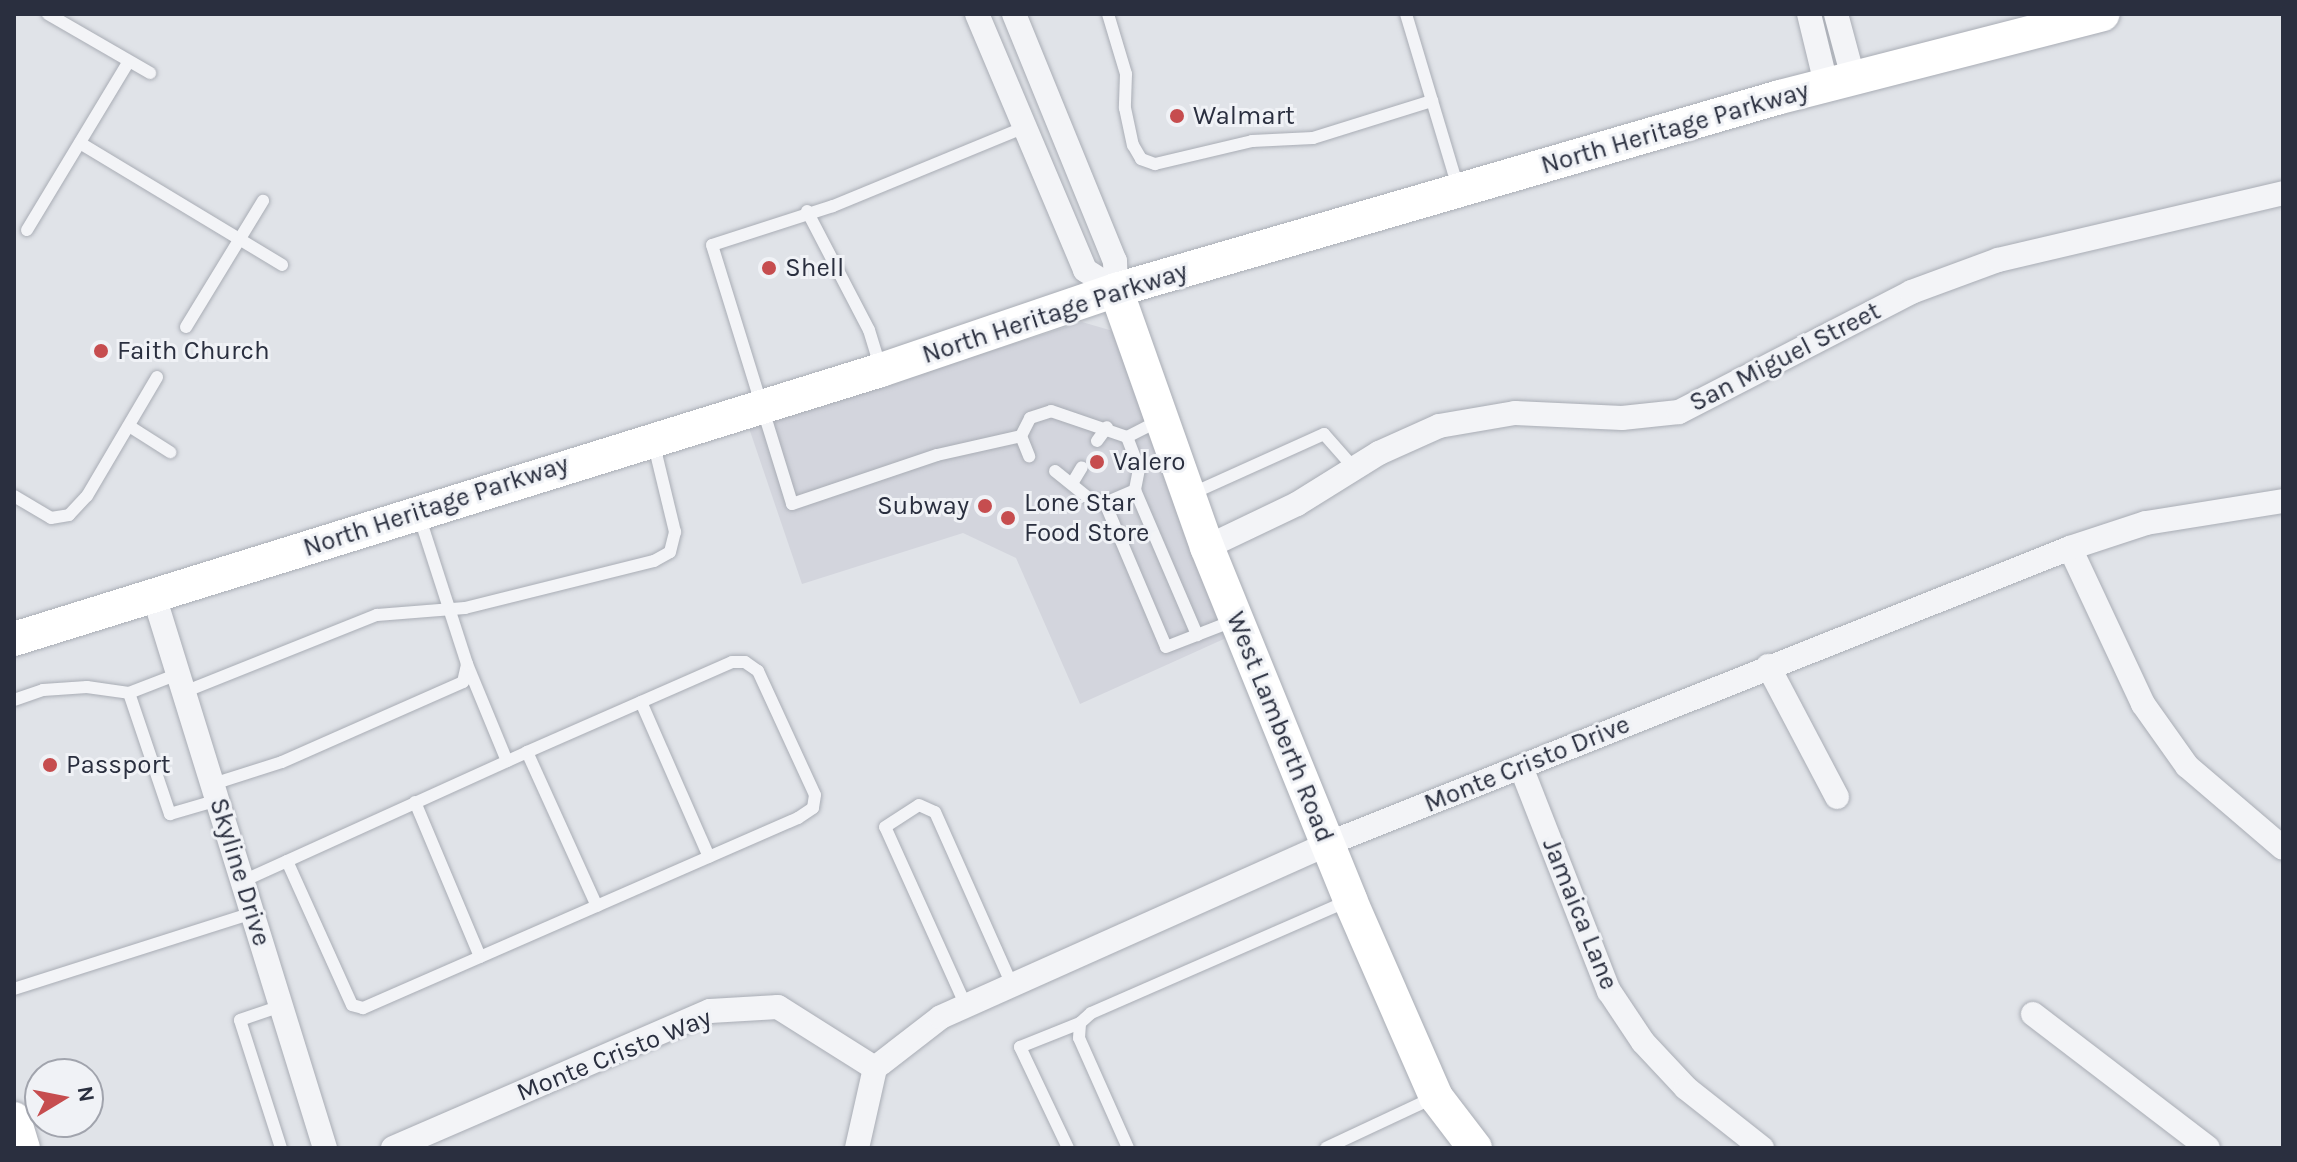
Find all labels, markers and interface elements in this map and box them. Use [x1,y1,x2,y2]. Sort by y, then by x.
street label: North Heritage Parkway [1537,75,1813,181]
place label: Walmart [1193,100,1295,132]
marker: Walmart [1168,107,1186,125]
place label: Shell [785,252,844,284]
street label: North Heritage Parkway [918,255,1192,371]
marker: Shell [760,259,778,277]
street label: San Miguel Street [1684,295,1886,419]
place label: Faith Church [117,335,270,367]
marker: Faith Church [92,342,110,360]
place label: Valero [1113,446,1185,478]
street label: North Heritage Parkway [299,448,573,564]
marker: Valero [1088,453,1106,471]
place label: Lone Star Food Store [1024,487,1149,548]
place label: Subway [877,490,969,522]
marker: Subway [976,497,994,515]
marker: Lone Star Food Store [999,509,1017,527]
street label: West Lamberth Road [1219,607,1341,847]
street label: Monte Cristo Drive [1420,709,1634,819]
place label: Passport [66,749,171,781]
marker: Passport [41,756,59,774]
street label: Skyline Drive [203,794,277,950]
street label: Jamaica Lane [1535,834,1625,994]
street label: Monte Cristo Way [512,1002,716,1108]
north arrow [24,1058,104,1138]
text: N [71,1084,100,1104]

